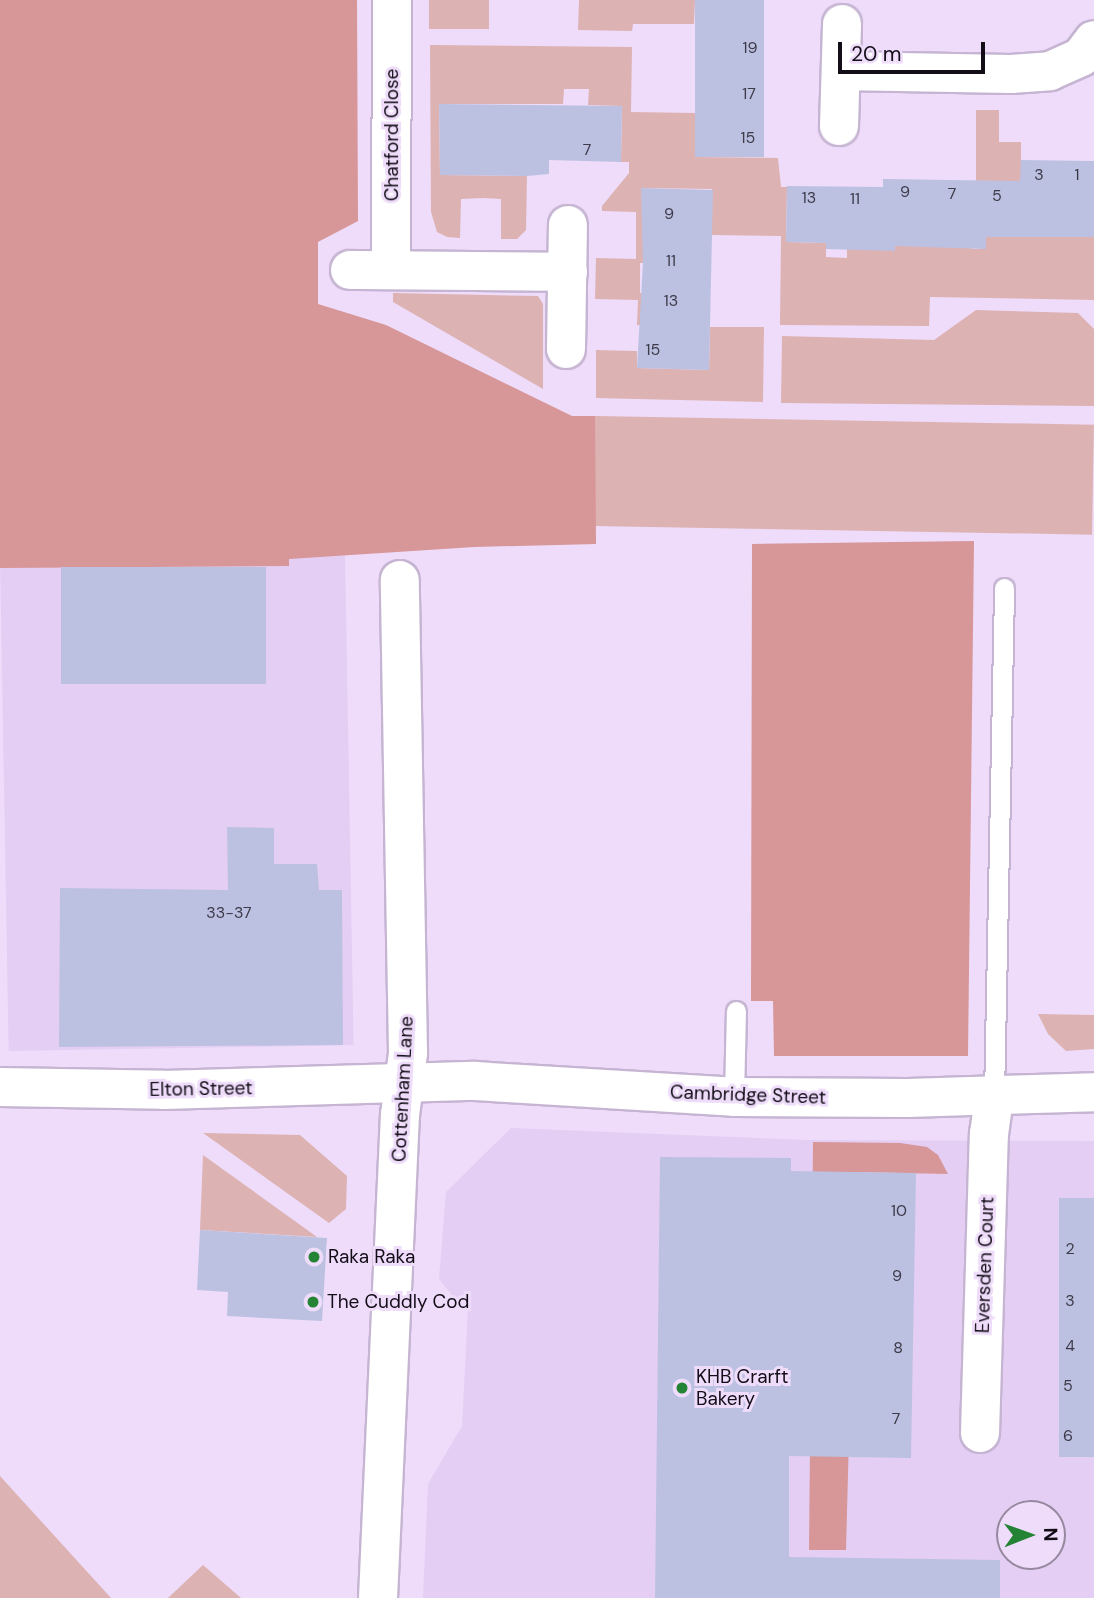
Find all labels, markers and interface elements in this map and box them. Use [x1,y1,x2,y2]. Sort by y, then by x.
scale bar [842,28,989,72]
house number: 19 [742,38,758,58]
text: 20 m [851,40,902,68]
street label: Chatford Close [381,69,403,201]
house number: 17 [742,84,756,104]
house number: 15 [741,128,755,148]
house number: 7 [583,140,591,160]
house number: 3 [1034,165,1044,185]
house number: 1 [1075,165,1079,185]
house number: 9 [900,182,910,202]
house number: 7 [948,184,956,204]
house number: 5 [992,186,1002,206]
house number: 13 [802,188,816,208]
house number: 11 [850,189,860,209]
house number: 9 [664,204,674,224]
house number: 11 [666,251,676,271]
house number: 13 [664,291,678,311]
house number: 15 [646,340,660,360]
house number: 33-37 [206,903,252,923]
street label: Cottenham Lane [388,1015,418,1163]
street label: Elton Street [149,1077,253,1101]
street label: Cambridge Street [670,1081,826,1109]
street label: Eversden Court [971,1196,999,1334]
house number: 10 [891,1201,907,1221]
house number: 2 [1065,1239,1075,1259]
place label: Raka Raka [328,1246,415,1268]
marker: Raka Raka [306,1249,322,1265]
house number: 9 [892,1266,902,1286]
place label: The Cuddly Cod [327,1291,469,1313]
house number: 3 [1065,1291,1075,1311]
marker: The Cuddly Cod [305,1294,321,1310]
house number: 4 [1065,1336,1075,1356]
house number: 8 [893,1338,903,1358]
place label: KHB Crarft Bakery [696,1366,788,1410]
house number: 5 [1063,1376,1073,1396]
marker: KHB Crarft Bakery [674,1380,690,1396]
house number: 7 [892,1409,900,1429]
house number: 6 [1063,1426,1073,1446]
north arrow [996,1500,1066,1570]
text: N [1038,1528,1063,1542]

